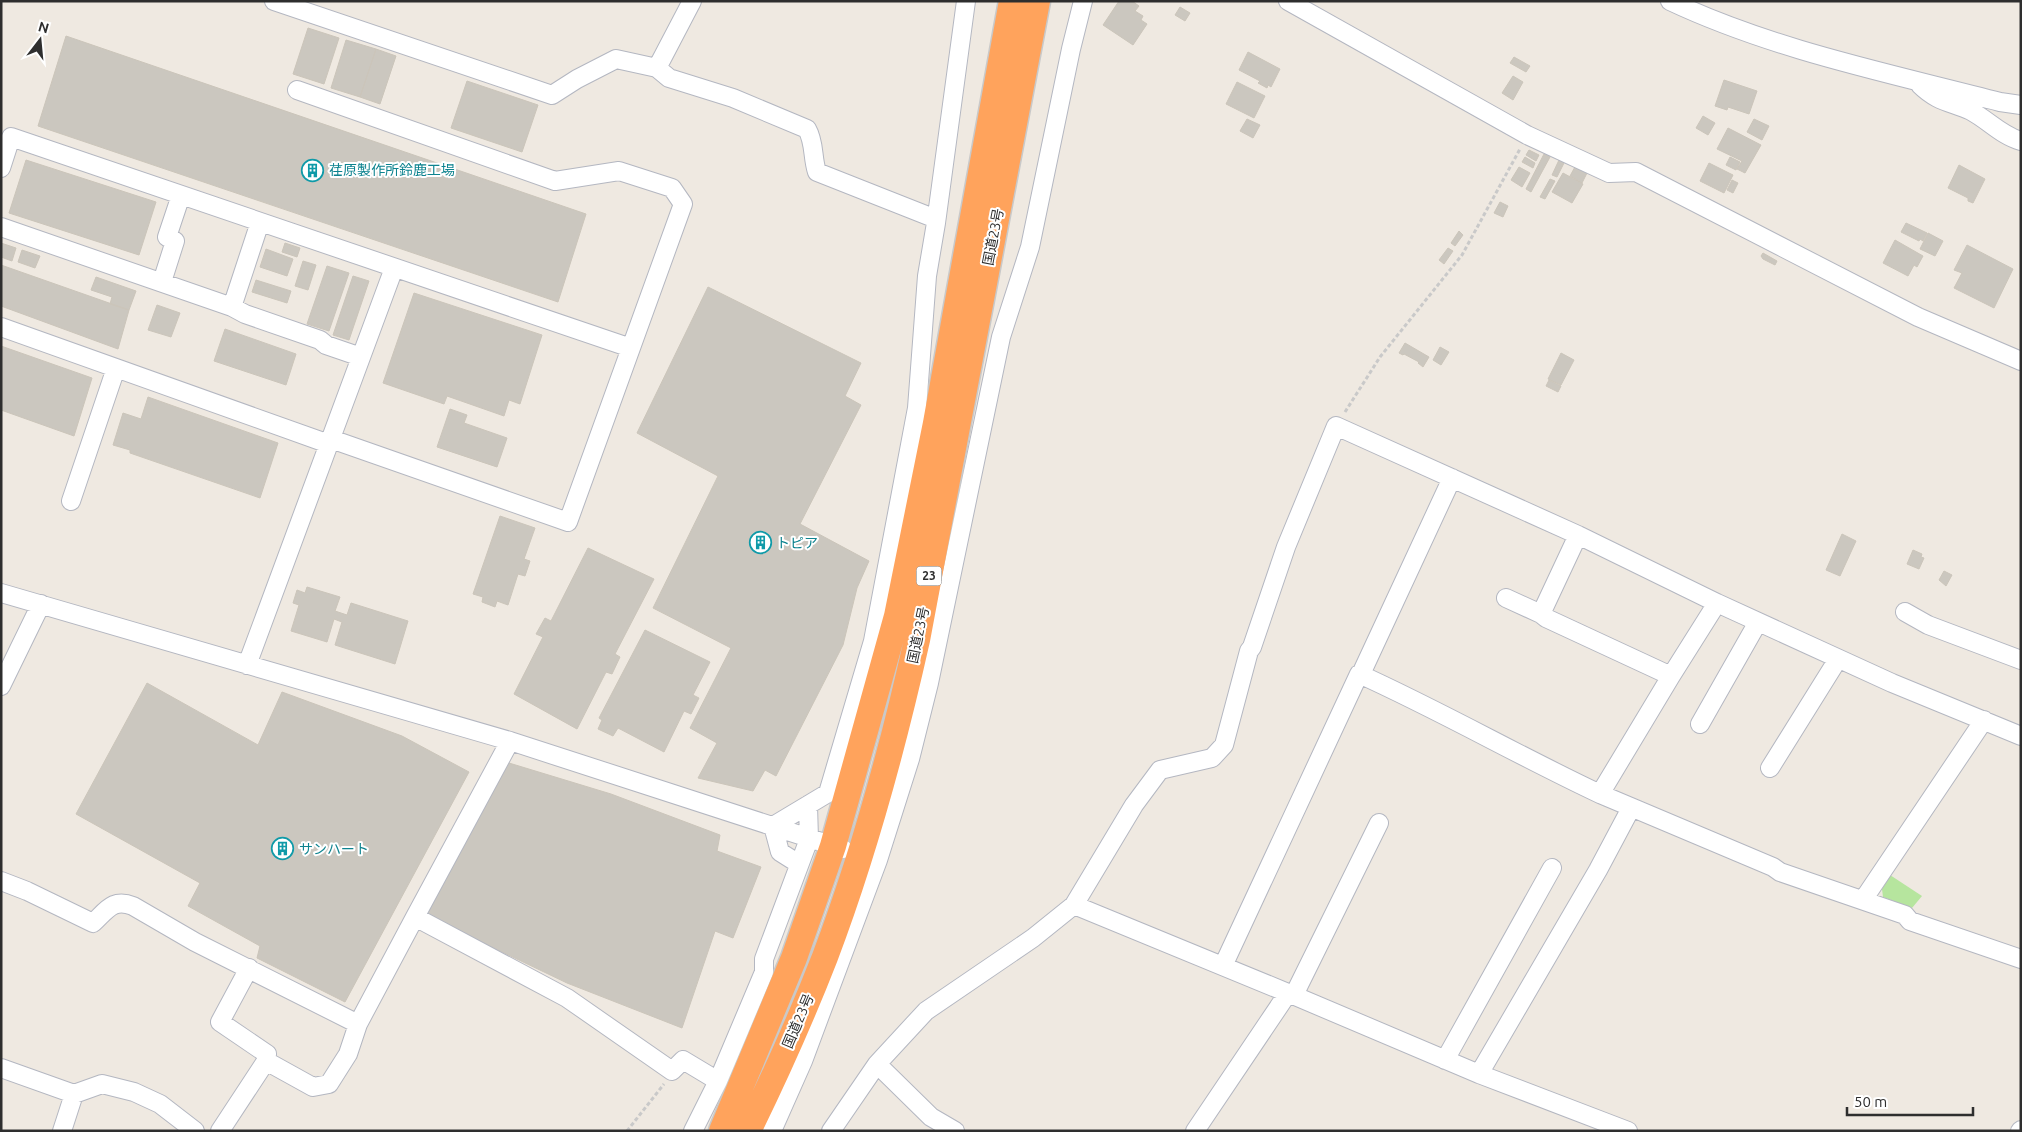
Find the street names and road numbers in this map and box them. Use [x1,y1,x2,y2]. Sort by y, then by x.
street label: 国道23号 [980,207,1006,267]
road number: 23 [916,566,942,586]
street label: 国道23号 [904,605,932,665]
street label: 国道23号 [779,991,817,1051]

